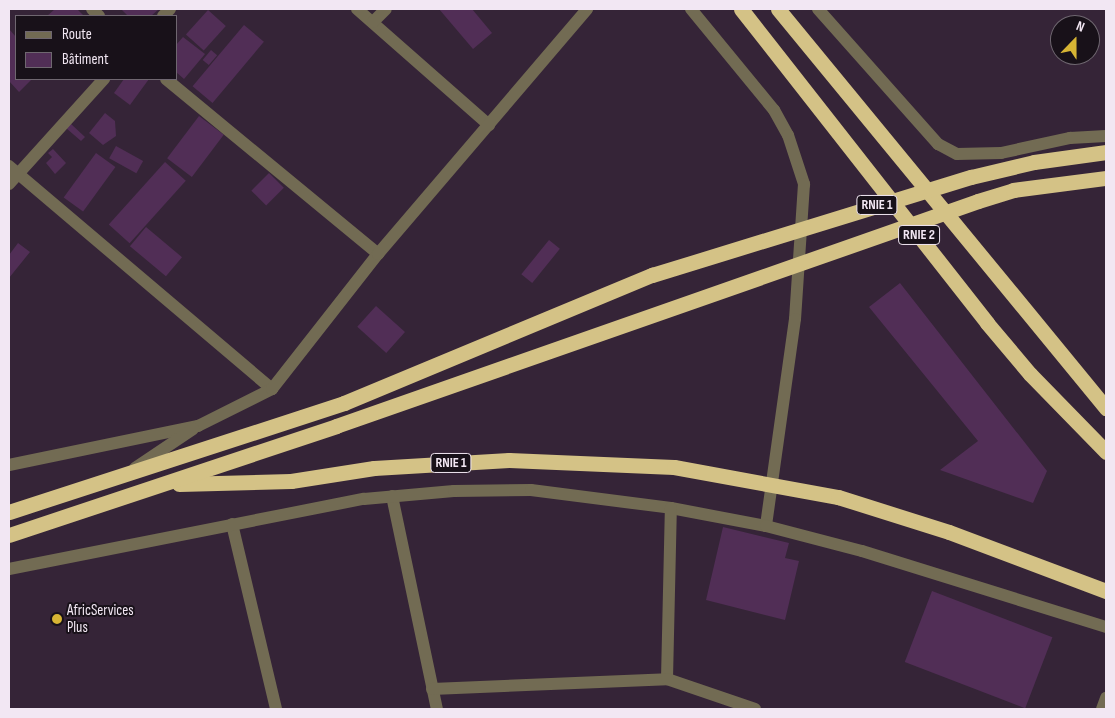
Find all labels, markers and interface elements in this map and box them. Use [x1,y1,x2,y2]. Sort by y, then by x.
legend [15,15,178,80]
north arrow [1050,15,1100,65]
text: N [1074,17,1087,36]
text: Route [62,25,92,44]
text: Bâtiment [62,50,109,69]
road number: RNIE 1 [856,194,898,216]
road number: RNIE 2 [898,224,940,246]
road number: RNIE 1 [430,452,472,474]
place label: AfricServices Plus [67,601,134,636]
marker: AfricServices Plus [51,613,63,625]

